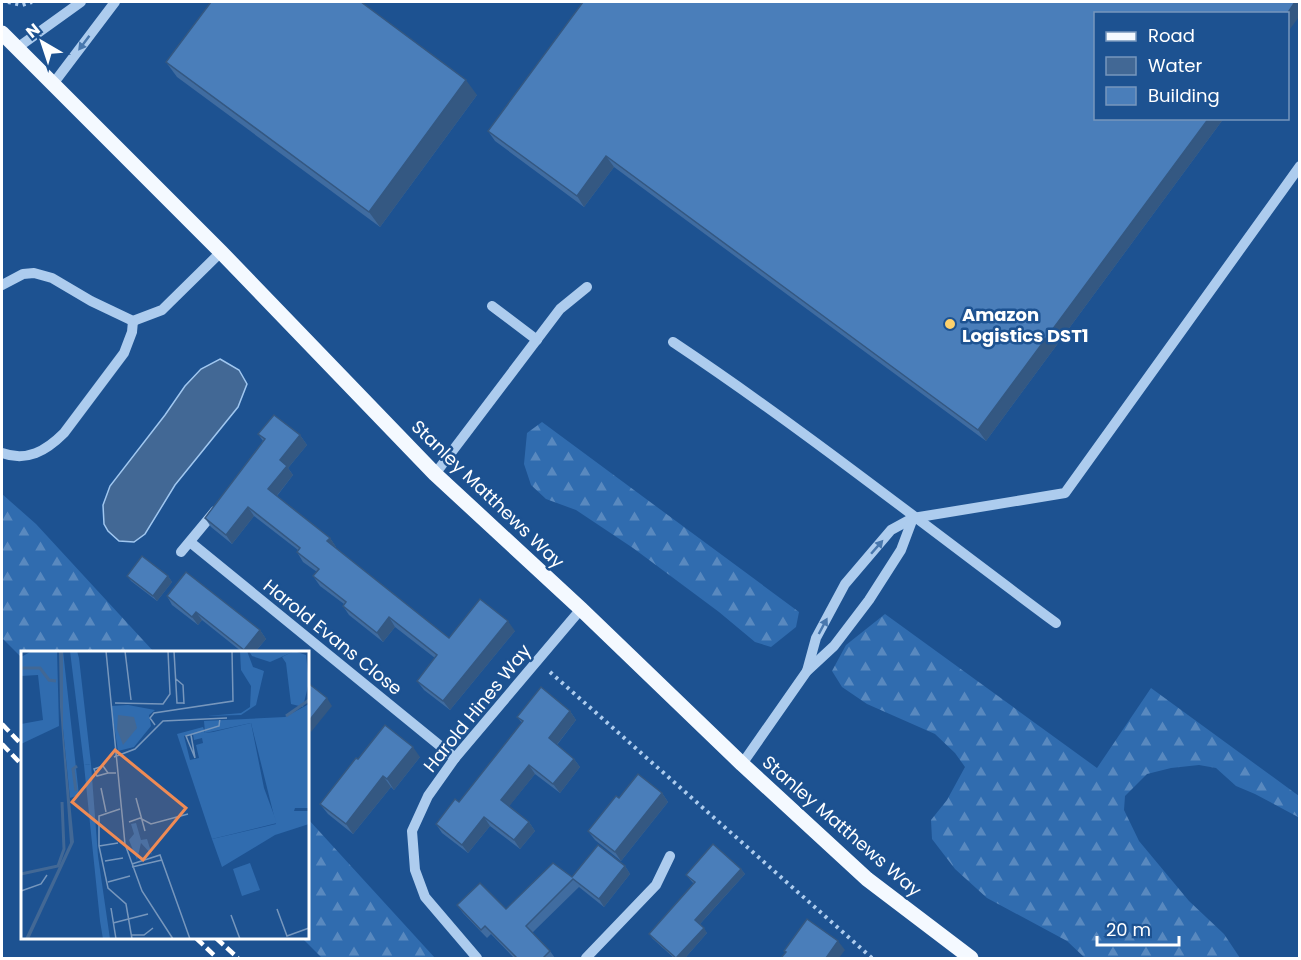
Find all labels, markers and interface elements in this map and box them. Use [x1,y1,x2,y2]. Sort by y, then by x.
north arrow [12,12,72,72]
legend [1094,12,1289,120]
text: N [21,18,45,43]
text: Road [1148,23,1195,48]
one-way arrow [78,34,90,50]
text: Water [1148,53,1202,78]
text: Building [1148,83,1220,108]
place label: Amazon Logistics DST1 [962,302,1089,348]
marker: Amazon Logistics DST1 [943,317,957,331]
street label: Stanley Matthews Way [406,414,570,574]
one-way arrow [870,539,883,555]
street label: Harold Evans Close [258,573,408,701]
one-way arrow [818,617,828,634]
street label: Harold Hines Way [418,639,536,777]
inset map [21,651,309,939]
street label: Stanley Matthews Way [757,750,927,902]
scale bar [1097,909,1180,947]
text: 20 m [1106,917,1151,942]

